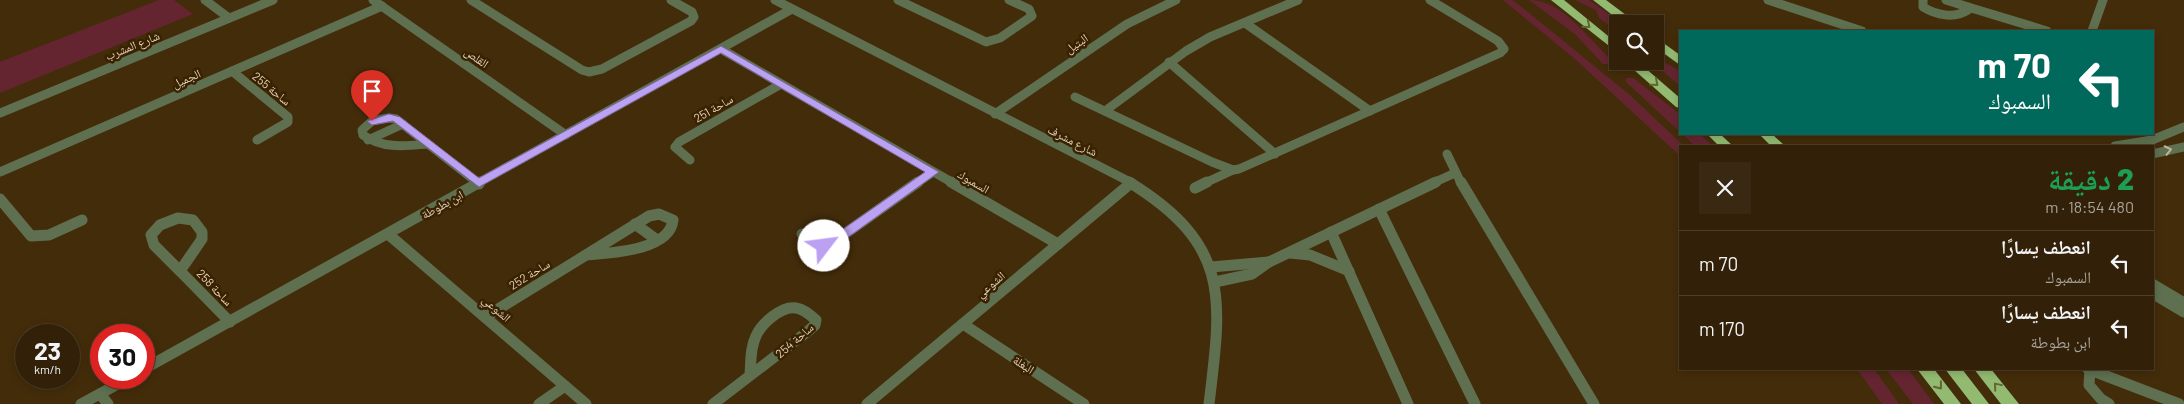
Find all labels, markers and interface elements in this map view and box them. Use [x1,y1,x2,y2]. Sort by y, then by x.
map controls [1609,15,1664,70]
button: search [1609,15,1664,70]
one-way arrow [1582,19,1591,28]
street label: شارع المشرب [103,28,162,64]
street label: البتيل [1062,30,1091,57]
text: 70 m [1977,43,2051,85]
street label: القلص [462,44,492,71]
icon: left [2069,50,2134,115]
street label: الجميل [170,65,203,92]
street label: ساحة 255 [250,68,294,108]
pin [351,70,393,121]
icon: arrive [358,77,386,105]
one-way arrow [1649,77,1658,86]
text: السمبوك [1988,87,2051,113]
street label: ساحة 251 [691,91,735,125]
street label: شارع مشرف [1045,122,1100,160]
one-way arrow [2164,146,2173,156]
text: 2 دقيقة [2048,160,2134,196]
button: close [1699,162,1751,214]
street label: السمبوك [955,166,992,197]
street label: ابن بطوطة [419,187,466,222]
text: 480 m · 18:54 [2045,197,2134,216]
position arrow [797,219,849,271]
text: انعطف يسارًا [2001,235,2091,258]
icon: left [2106,249,2134,277]
text: 70 m [1699,252,1738,275]
street label: ساحة 252 [506,256,552,292]
street label: ساحة 258 [194,266,236,308]
text: السمبوك [2045,267,2091,286]
street label: الشوعي [973,268,1010,303]
street label: الشوعي [477,292,514,327]
text: انعطف يسارًا [2001,300,2091,323]
icon: left [2106,314,2134,342]
text: 170 m [1699,317,1745,340]
street label: ساحة 254 [772,320,816,360]
speed limit sign: 30 [90,324,155,389]
text: ابن بطوطة [2030,332,2091,351]
text: 23 [34,335,61,365]
street label: البغلة [1010,352,1037,377]
text: km/h [34,362,61,376]
one-way arrow [1934,380,1942,389]
one-way arrow [1993,383,2002,392]

